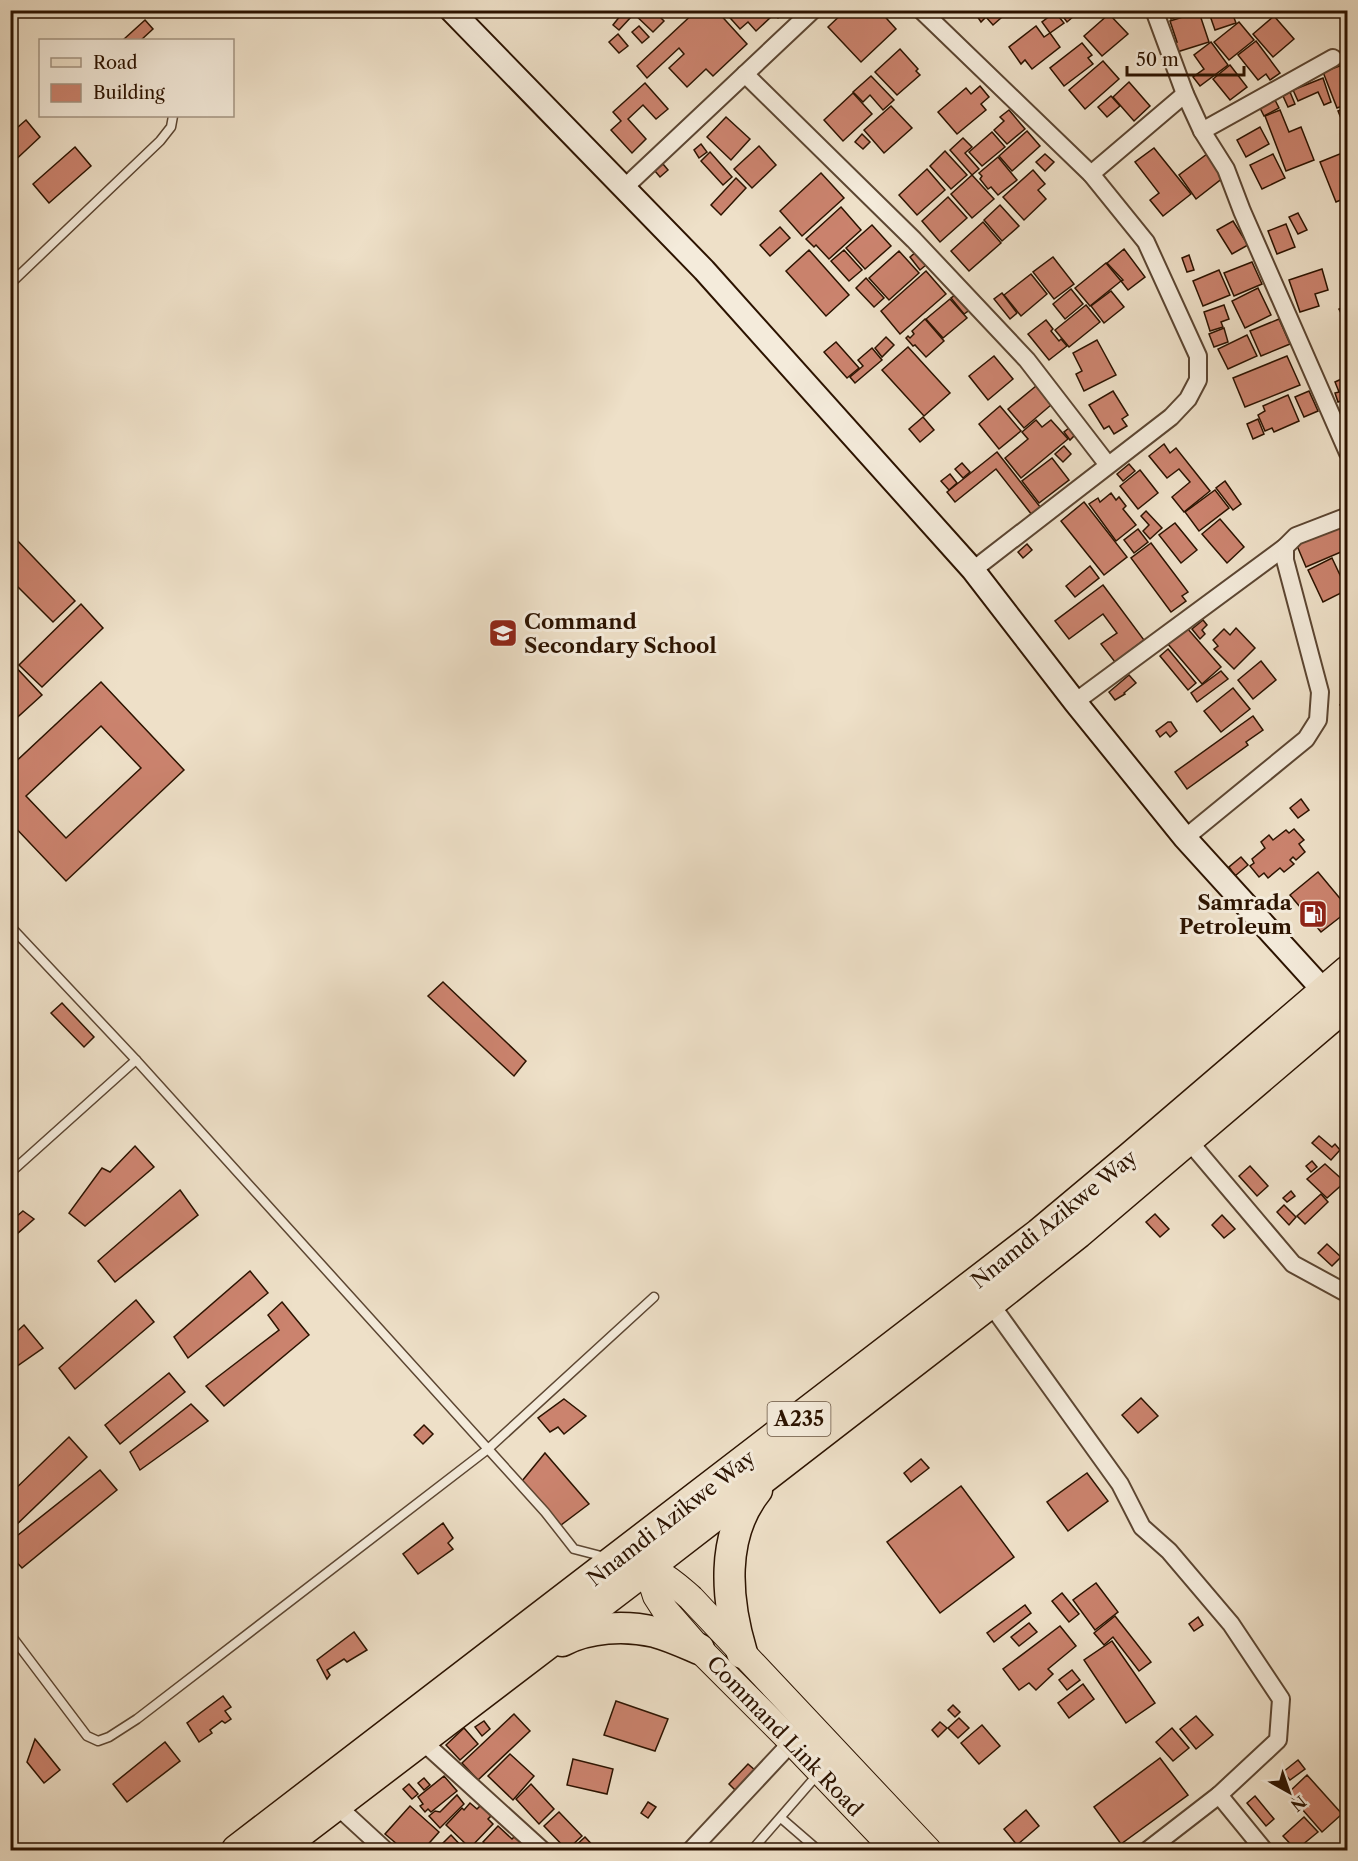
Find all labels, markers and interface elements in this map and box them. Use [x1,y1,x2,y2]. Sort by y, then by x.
legend [39,39,234,117]
scale bar [1127,39,1244,77]
text: 50 m [1136,49,1179,71]
text: Road [93,52,138,74]
text: Building [93,82,165,104]
place label: Command Secondary School [524,609,717,658]
school or university icon: Command Secondary School [487,617,519,649]
place label: Samrada Petroleum [1179,890,1293,939]
fuel station icon: Samrada Petroleum [1297,898,1329,930]
street label: Nnamdi Azikwe Way [966,1144,1142,1293]
road number: A235 [768,1402,830,1436]
street label: Nnamdi Azikwe Way [582,1445,760,1591]
street label: Command Link Road [702,1651,868,1822]
north arrow [1259,1762,1319,1822]
text: N [1287,1791,1310,1816]

